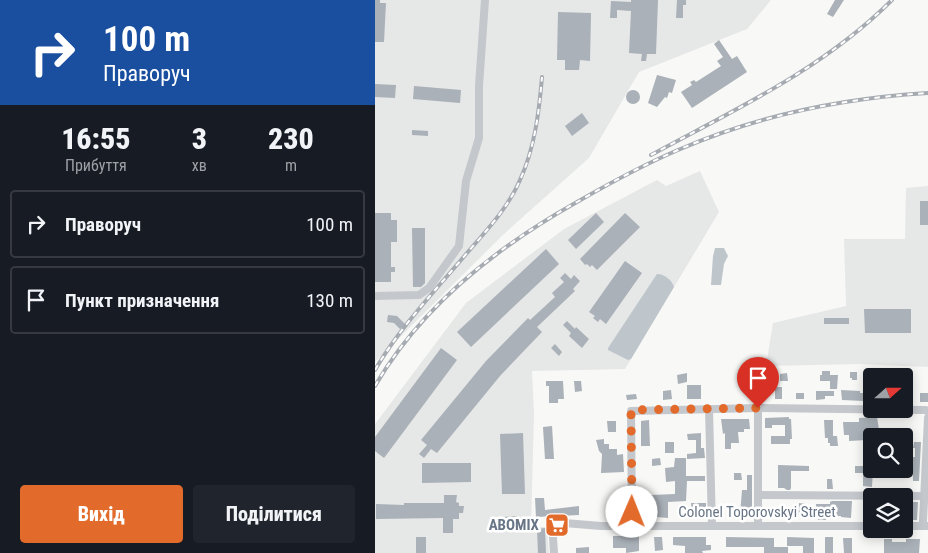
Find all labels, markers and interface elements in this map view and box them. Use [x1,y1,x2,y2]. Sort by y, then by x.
text: 100 m [103,19,190,60]
icon: right [20,20,85,85]
text: Праворуч [103,61,191,86]
text: 16:55 [61,121,131,156]
text: 3 [192,121,207,156]
text: 230 [268,121,314,156]
text: Прибуття [65,156,127,175]
text: хв [192,156,207,175]
text: m [285,156,297,175]
icon: right [22,210,50,238]
text: Праворуч [65,213,141,236]
text: 100 m [306,213,353,236]
icon: arrive [22,286,50,314]
text: Пункт призначення [65,289,219,312]
text: 130 m [306,289,353,312]
pin [737,357,779,408]
icon: arrive [744,364,772,392]
north arrow [863,368,913,418]
map controls [863,368,913,538]
button: search [863,428,913,478]
button: Вихід [20,485,183,543]
button: Поділитися [193,485,355,543]
position arrow [605,485,657,537]
button: layers [863,488,913,538]
street label: Colonel Toporovskyi Street [678,503,836,521]
supermarket icon: ABOMIX [544,512,570,538]
place label: ABOMIX [489,516,540,534]

